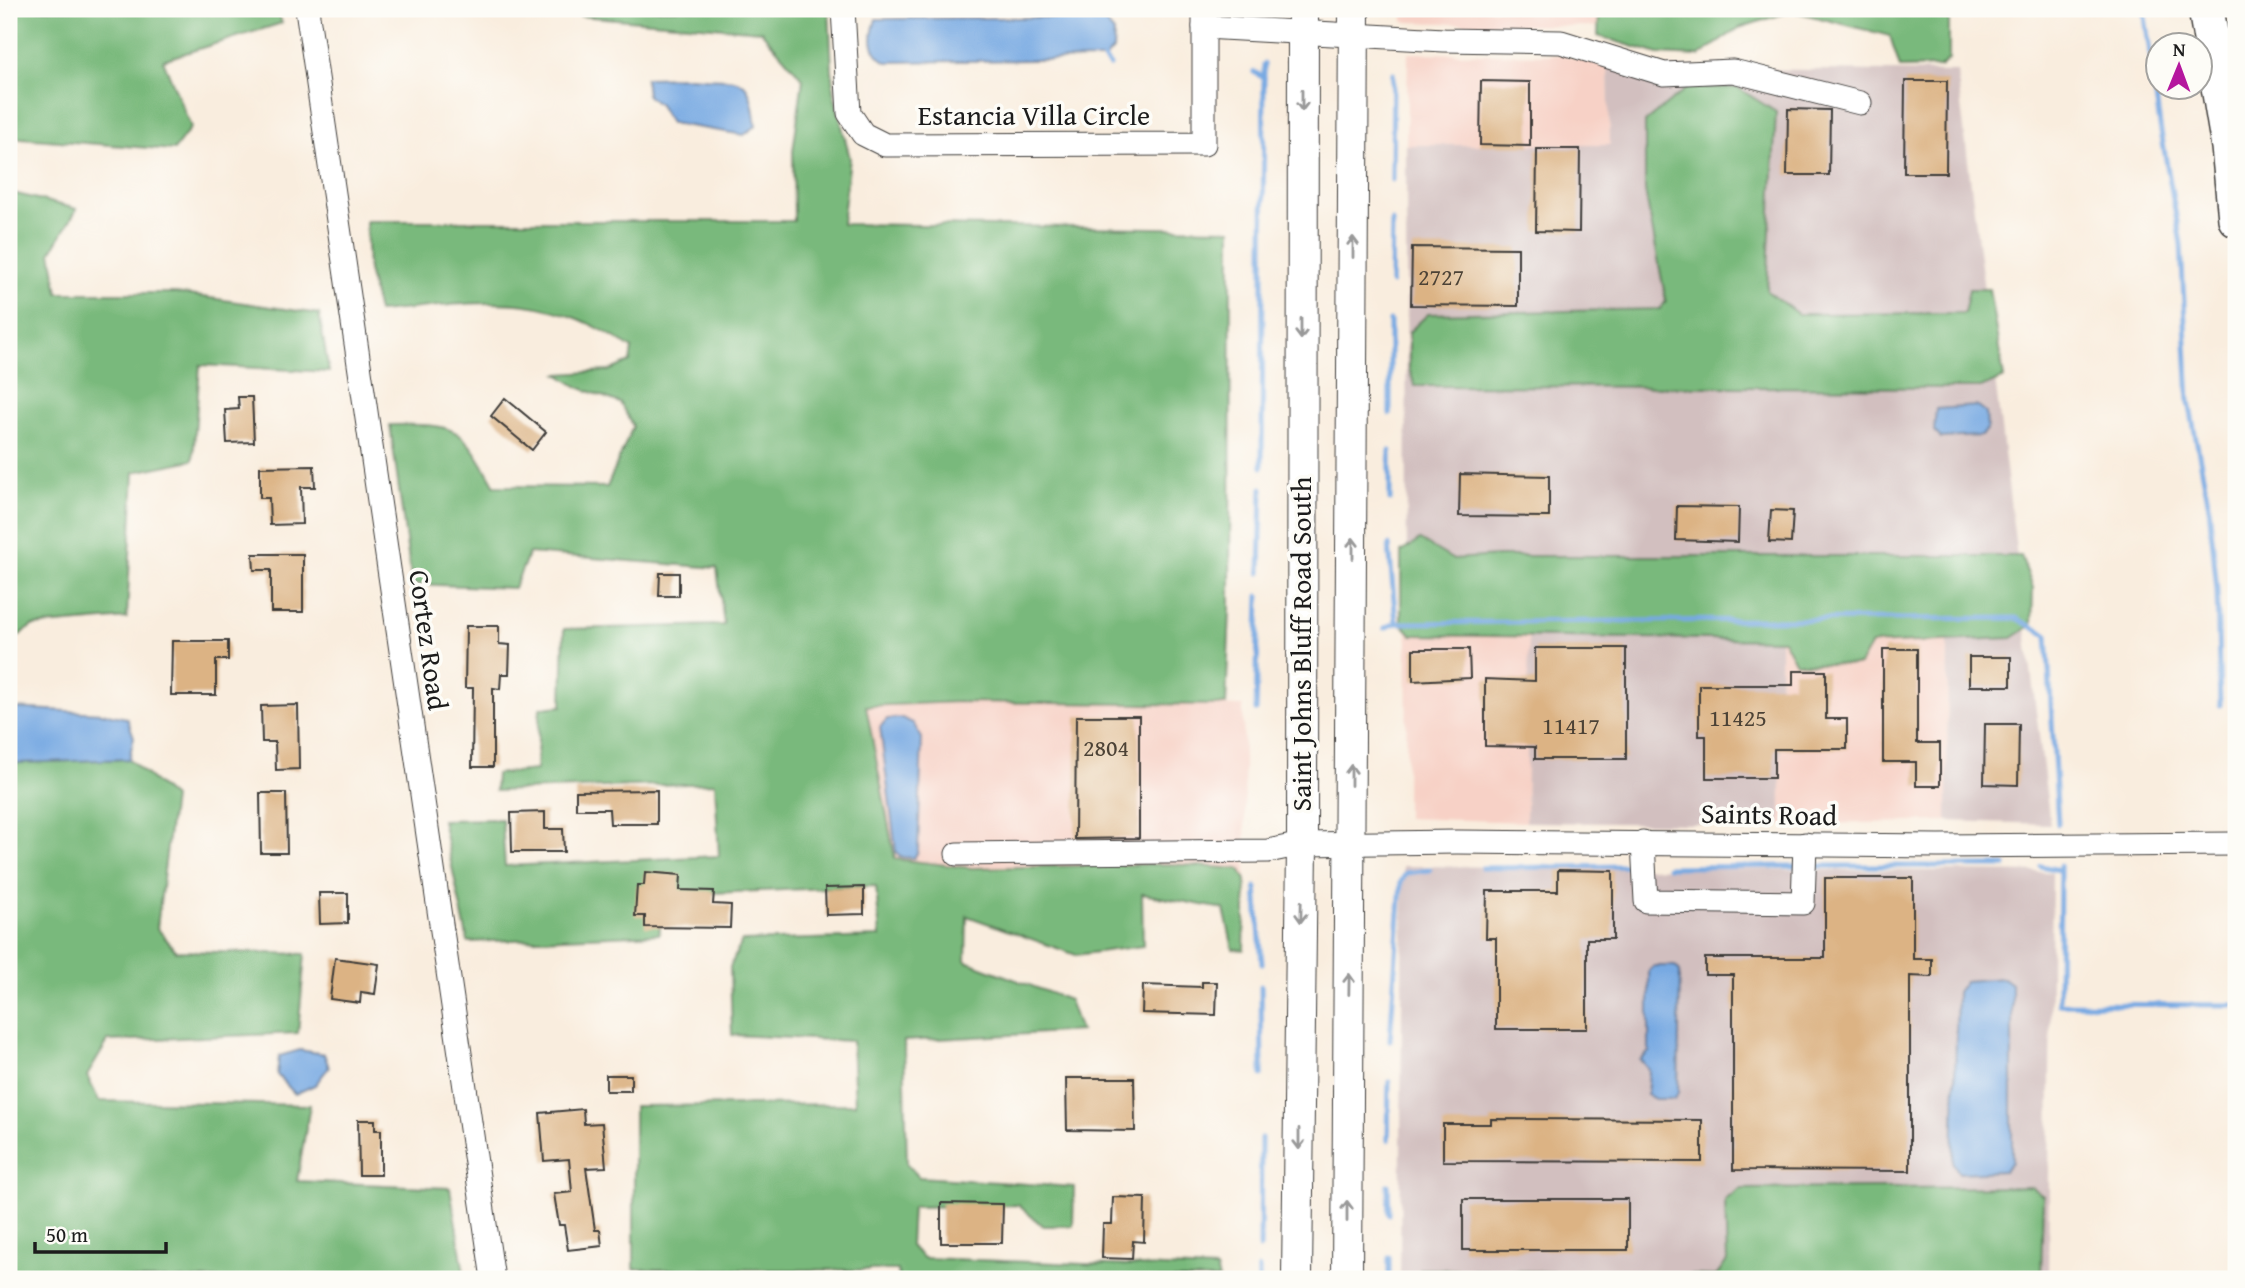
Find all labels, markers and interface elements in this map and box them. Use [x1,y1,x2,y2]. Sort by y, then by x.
north arrow [2144,32,2214,102]
text: N [2173,35,2186,63]
one-way arrow [1295,90,1309,113]
street label: Estancia Villa Circle [918,94,1150,135]
one-way arrow [1346,235,1360,258]
house number: 2727 [1418,259,1464,294]
one-way arrow [1294,317,1308,340]
street label: Saint Johns Bluff Road South [1280,476,1321,811]
one-way arrow [1346,536,1360,559]
street label: Cortez Road [399,567,460,713]
house number: 11425 [1709,700,1767,735]
house number: 11417 [1542,708,1600,743]
house number: 2804 [1083,730,1129,765]
one-way arrow [1344,764,1358,787]
street label: Saints Road [1701,792,1838,835]
one-way arrow [1294,900,1308,923]
one-way arrow [1342,972,1356,995]
one-way arrow [1292,1128,1305,1151]
one-way arrow [1340,1200,1354,1223]
scale bar [35,1211,166,1255]
text: 50 m [46,1219,88,1250]

